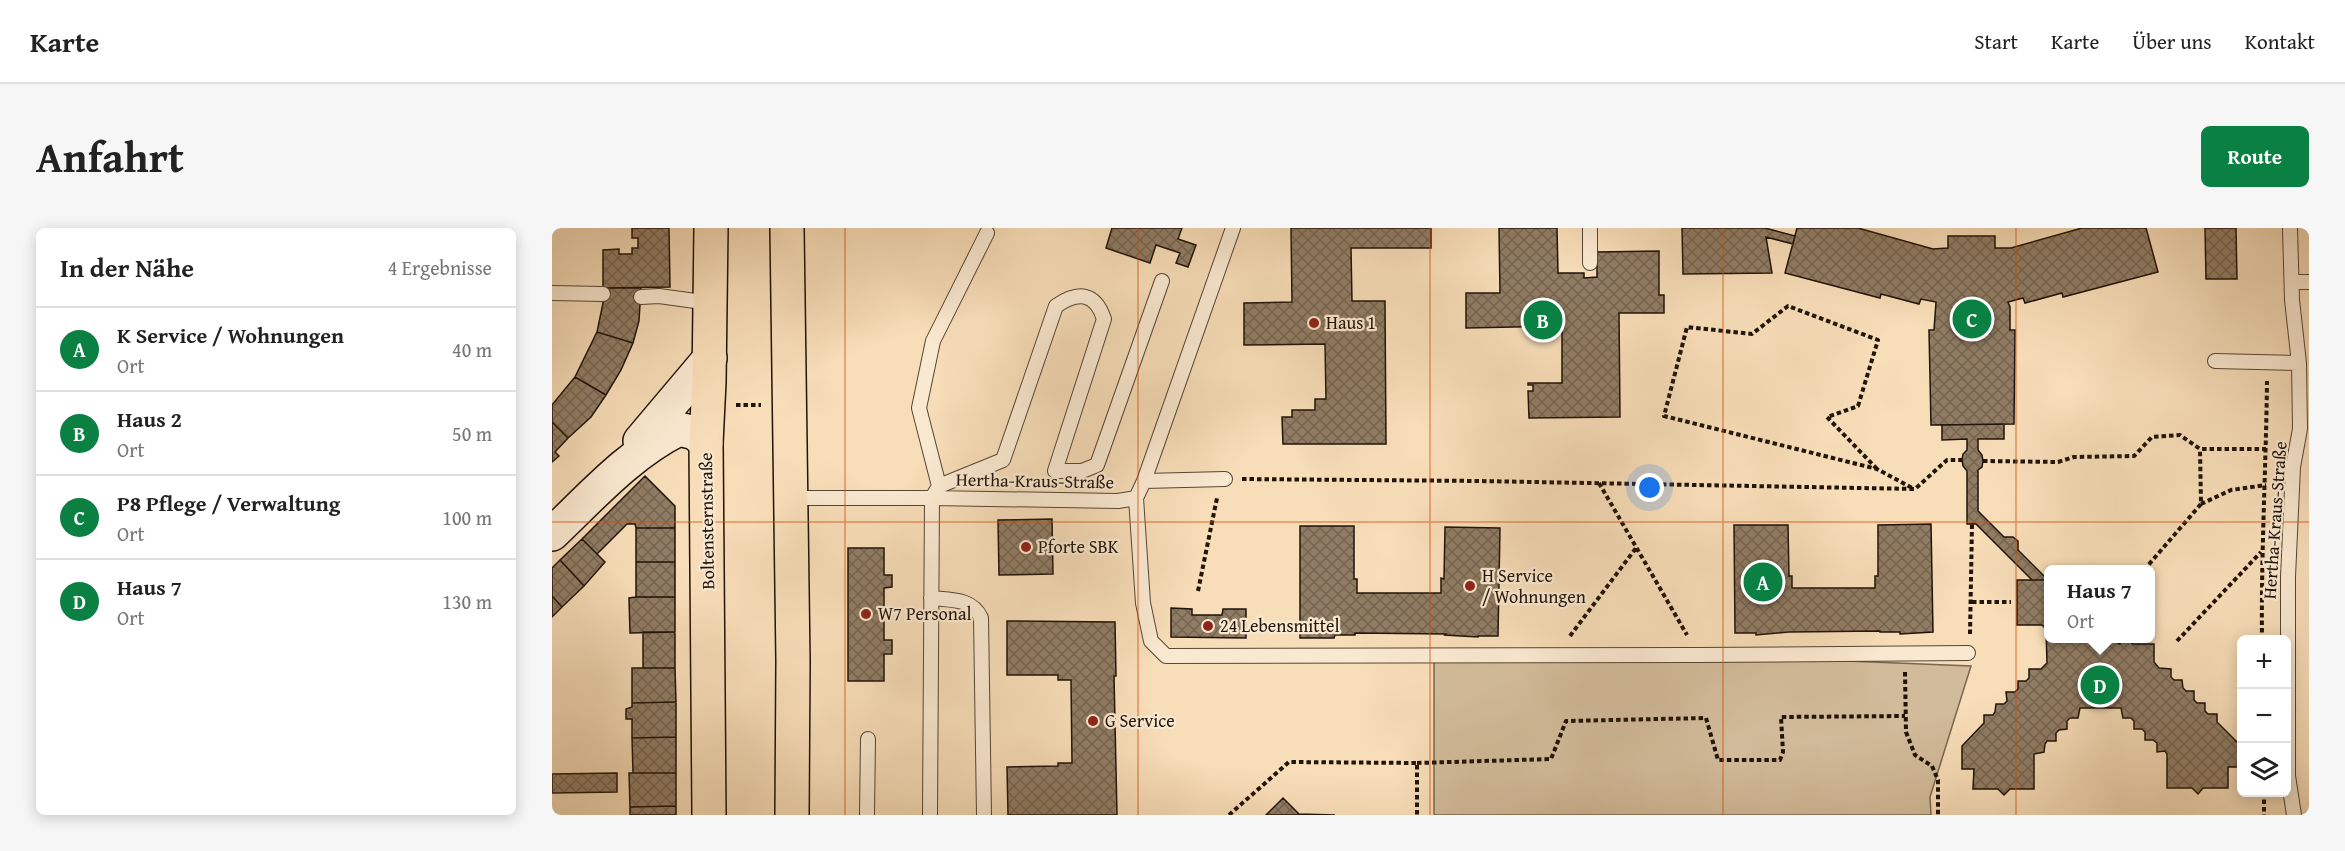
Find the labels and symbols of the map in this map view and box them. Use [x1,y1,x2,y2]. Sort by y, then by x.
pin: C [1952,296,1992,341]
pin: B [1524,298,1562,343]
place label: Haus 1 [1326,309,1376,336]
marker: Haus 1 [1307,316,1321,330]
street label: Hertha-Kraus-Straße [2256,440,2293,600]
street label: Boltensternstraße [692,452,721,590]
street label: Hertha-Kraus-Straße [956,466,1114,495]
your location [1635,473,1664,502]
place label: Pforte SBK [1038,533,1119,560]
marker: Pforte SBK [1019,540,1033,554]
pin: A [1744,560,1782,604]
place label: H Service / Wohnungen [1482,562,1586,610]
marker: H Service / Wohnungen [1463,579,1477,593]
place label: W7 Personal [878,600,971,627]
marker: W7 Personal [859,607,873,621]
place label: 24 Lebensmittel [1220,612,1340,639]
marker: 24 Lebensmittel [1201,619,1215,633]
pin: D [2080,662,2120,708]
place label: G Service [1105,707,1175,734]
marker: G Service [1086,714,1100,728]

